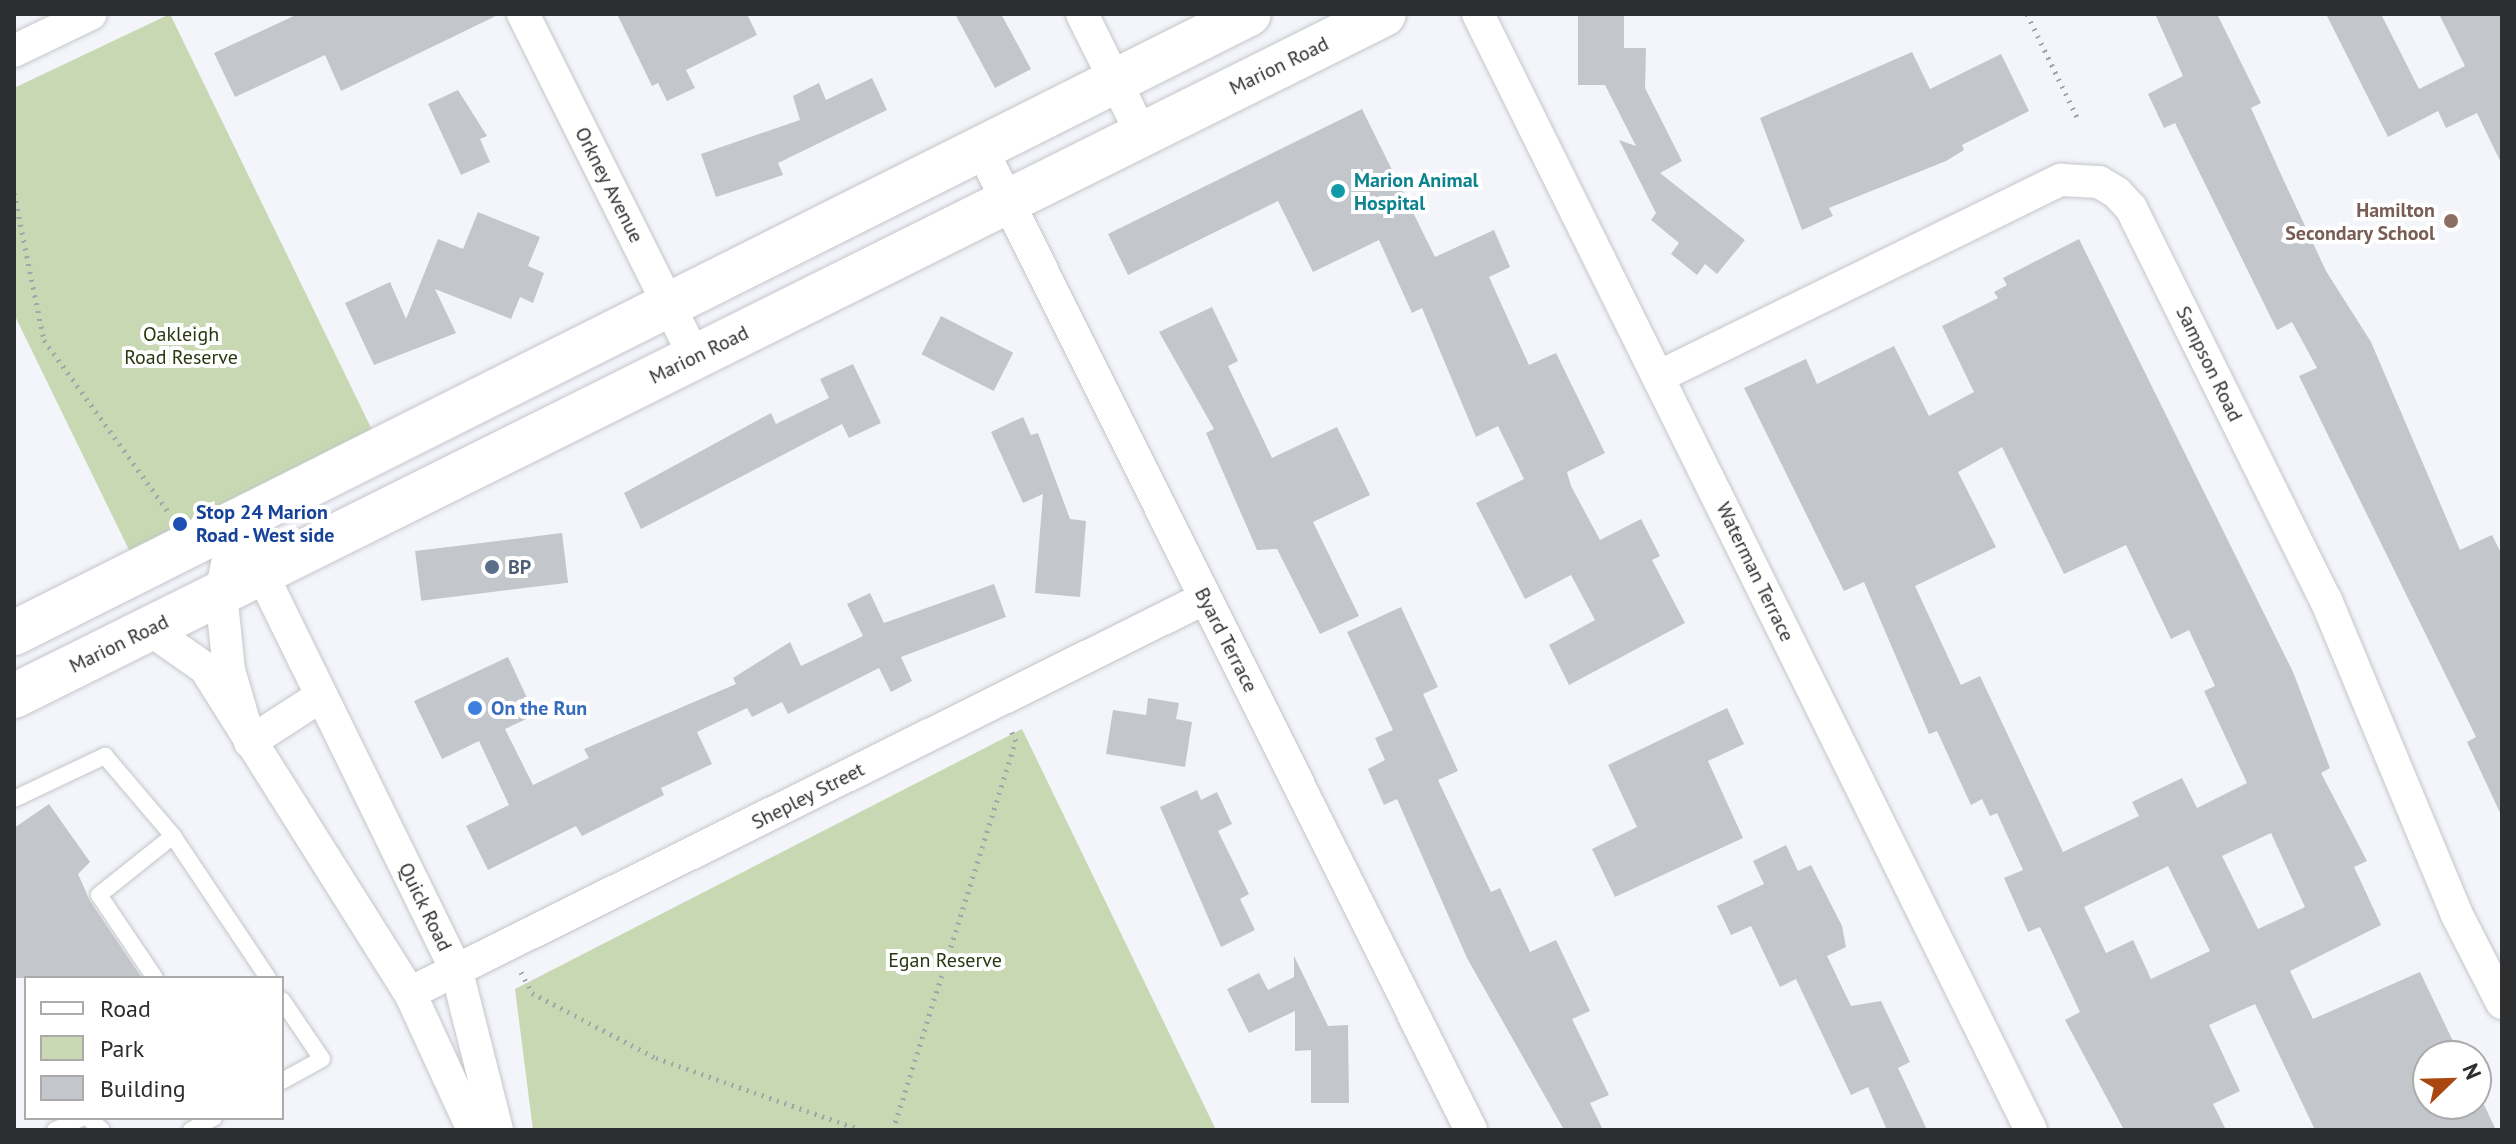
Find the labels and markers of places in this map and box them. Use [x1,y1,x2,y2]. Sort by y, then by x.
place label: Marion Animal Hospital [1354,168,1479,215]
marker: Marion Animal Hospital [1329,182,1347,200]
place label: Hamilton Secondary School [2285,198,2435,245]
marker: Hamilton Secondary School [2442,212,2460,230]
place label: Stop 24 Marion Road - West side [196,500,337,547]
marker: Stop 24 Marion Road - West side [171,515,189,533]
place label: BP [508,555,531,579]
marker: BP [483,558,501,576]
place label: On the Run [491,696,587,720]
marker: On the Run [466,699,484,717]

